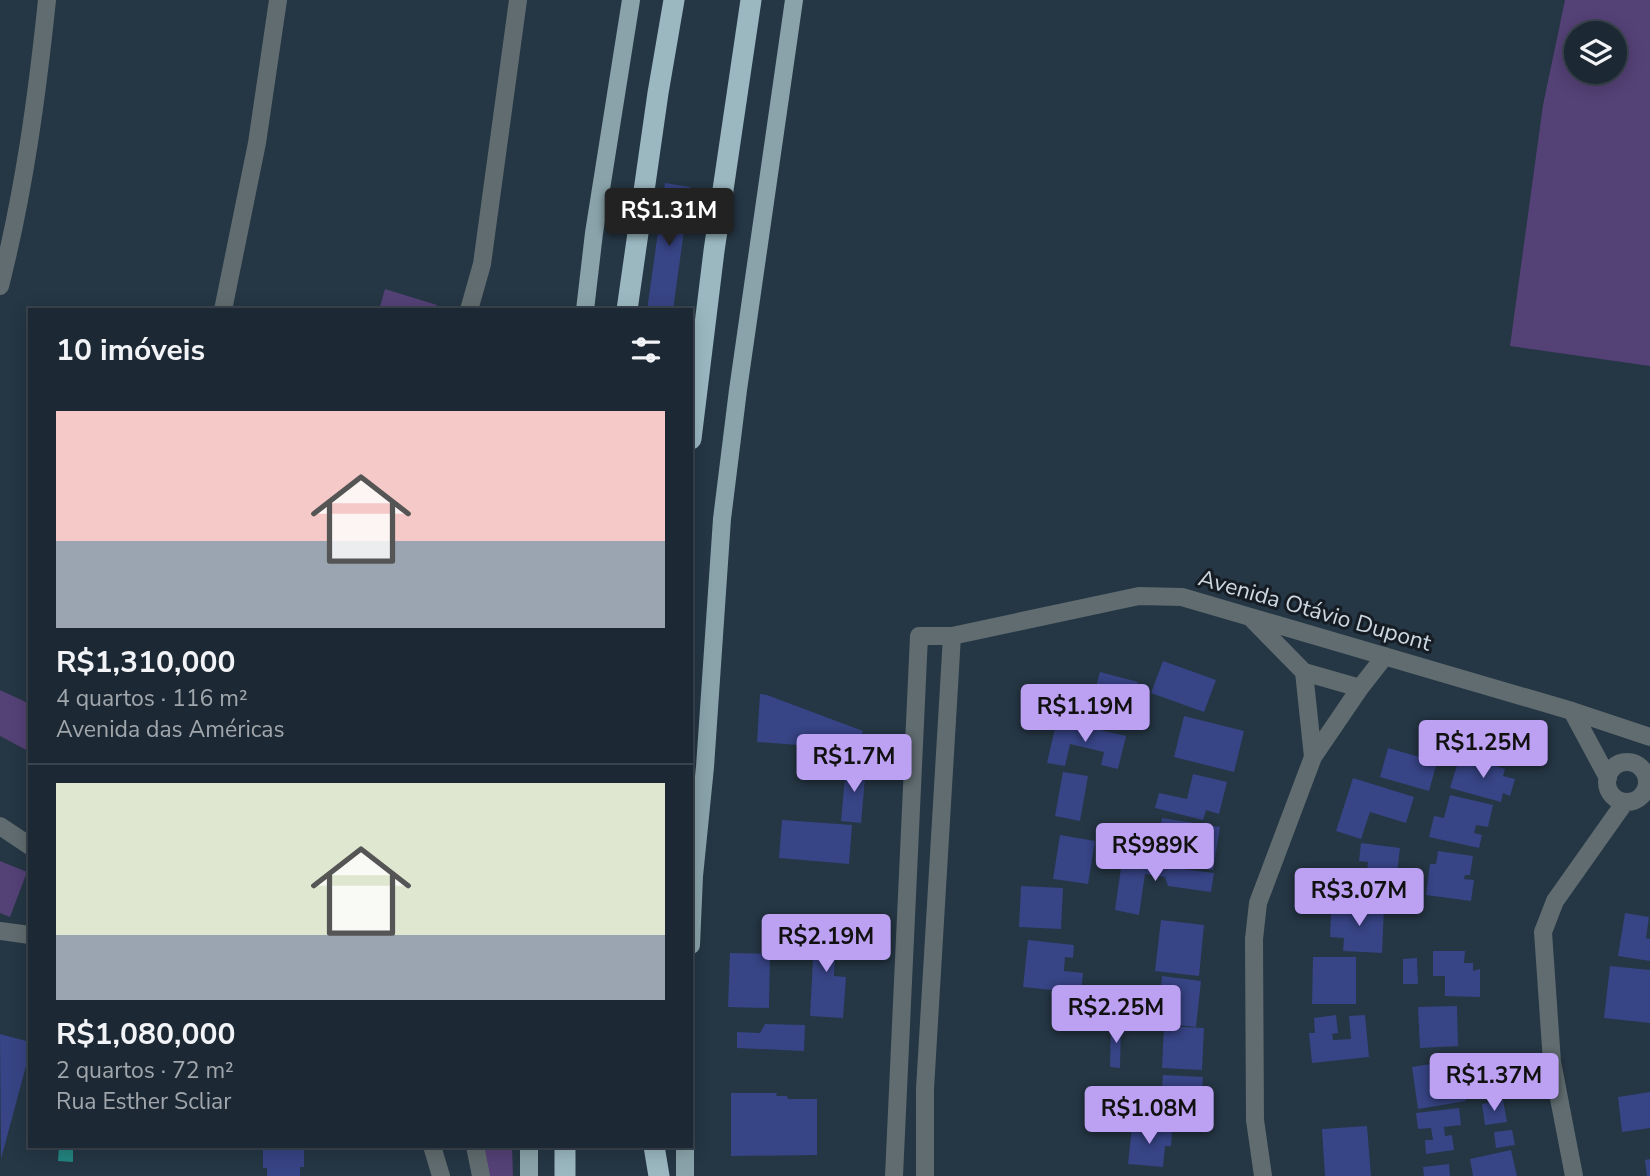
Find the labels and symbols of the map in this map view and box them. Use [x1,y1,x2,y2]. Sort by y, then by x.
pin: R$1.31M [604,188,734,248]
street label: Avenida Otávio Dupont [1195,562,1436,659]
pin: R$1.19M [1020,684,1150,744]
pin: R$1.25M [1418,720,1548,780]
pin: R$1.7M [797,734,911,794]
pin: R$989K [1098,824,1212,883]
pin: R$3.07M [1294,869,1424,928]
pin: R$2.19M [761,914,891,974]
pin: R$2.25M [1051,986,1181,1045]
pin: R$1.37M [1429,1054,1559,1113]
pin: R$1.08M [1084,1086,1214,1146]

